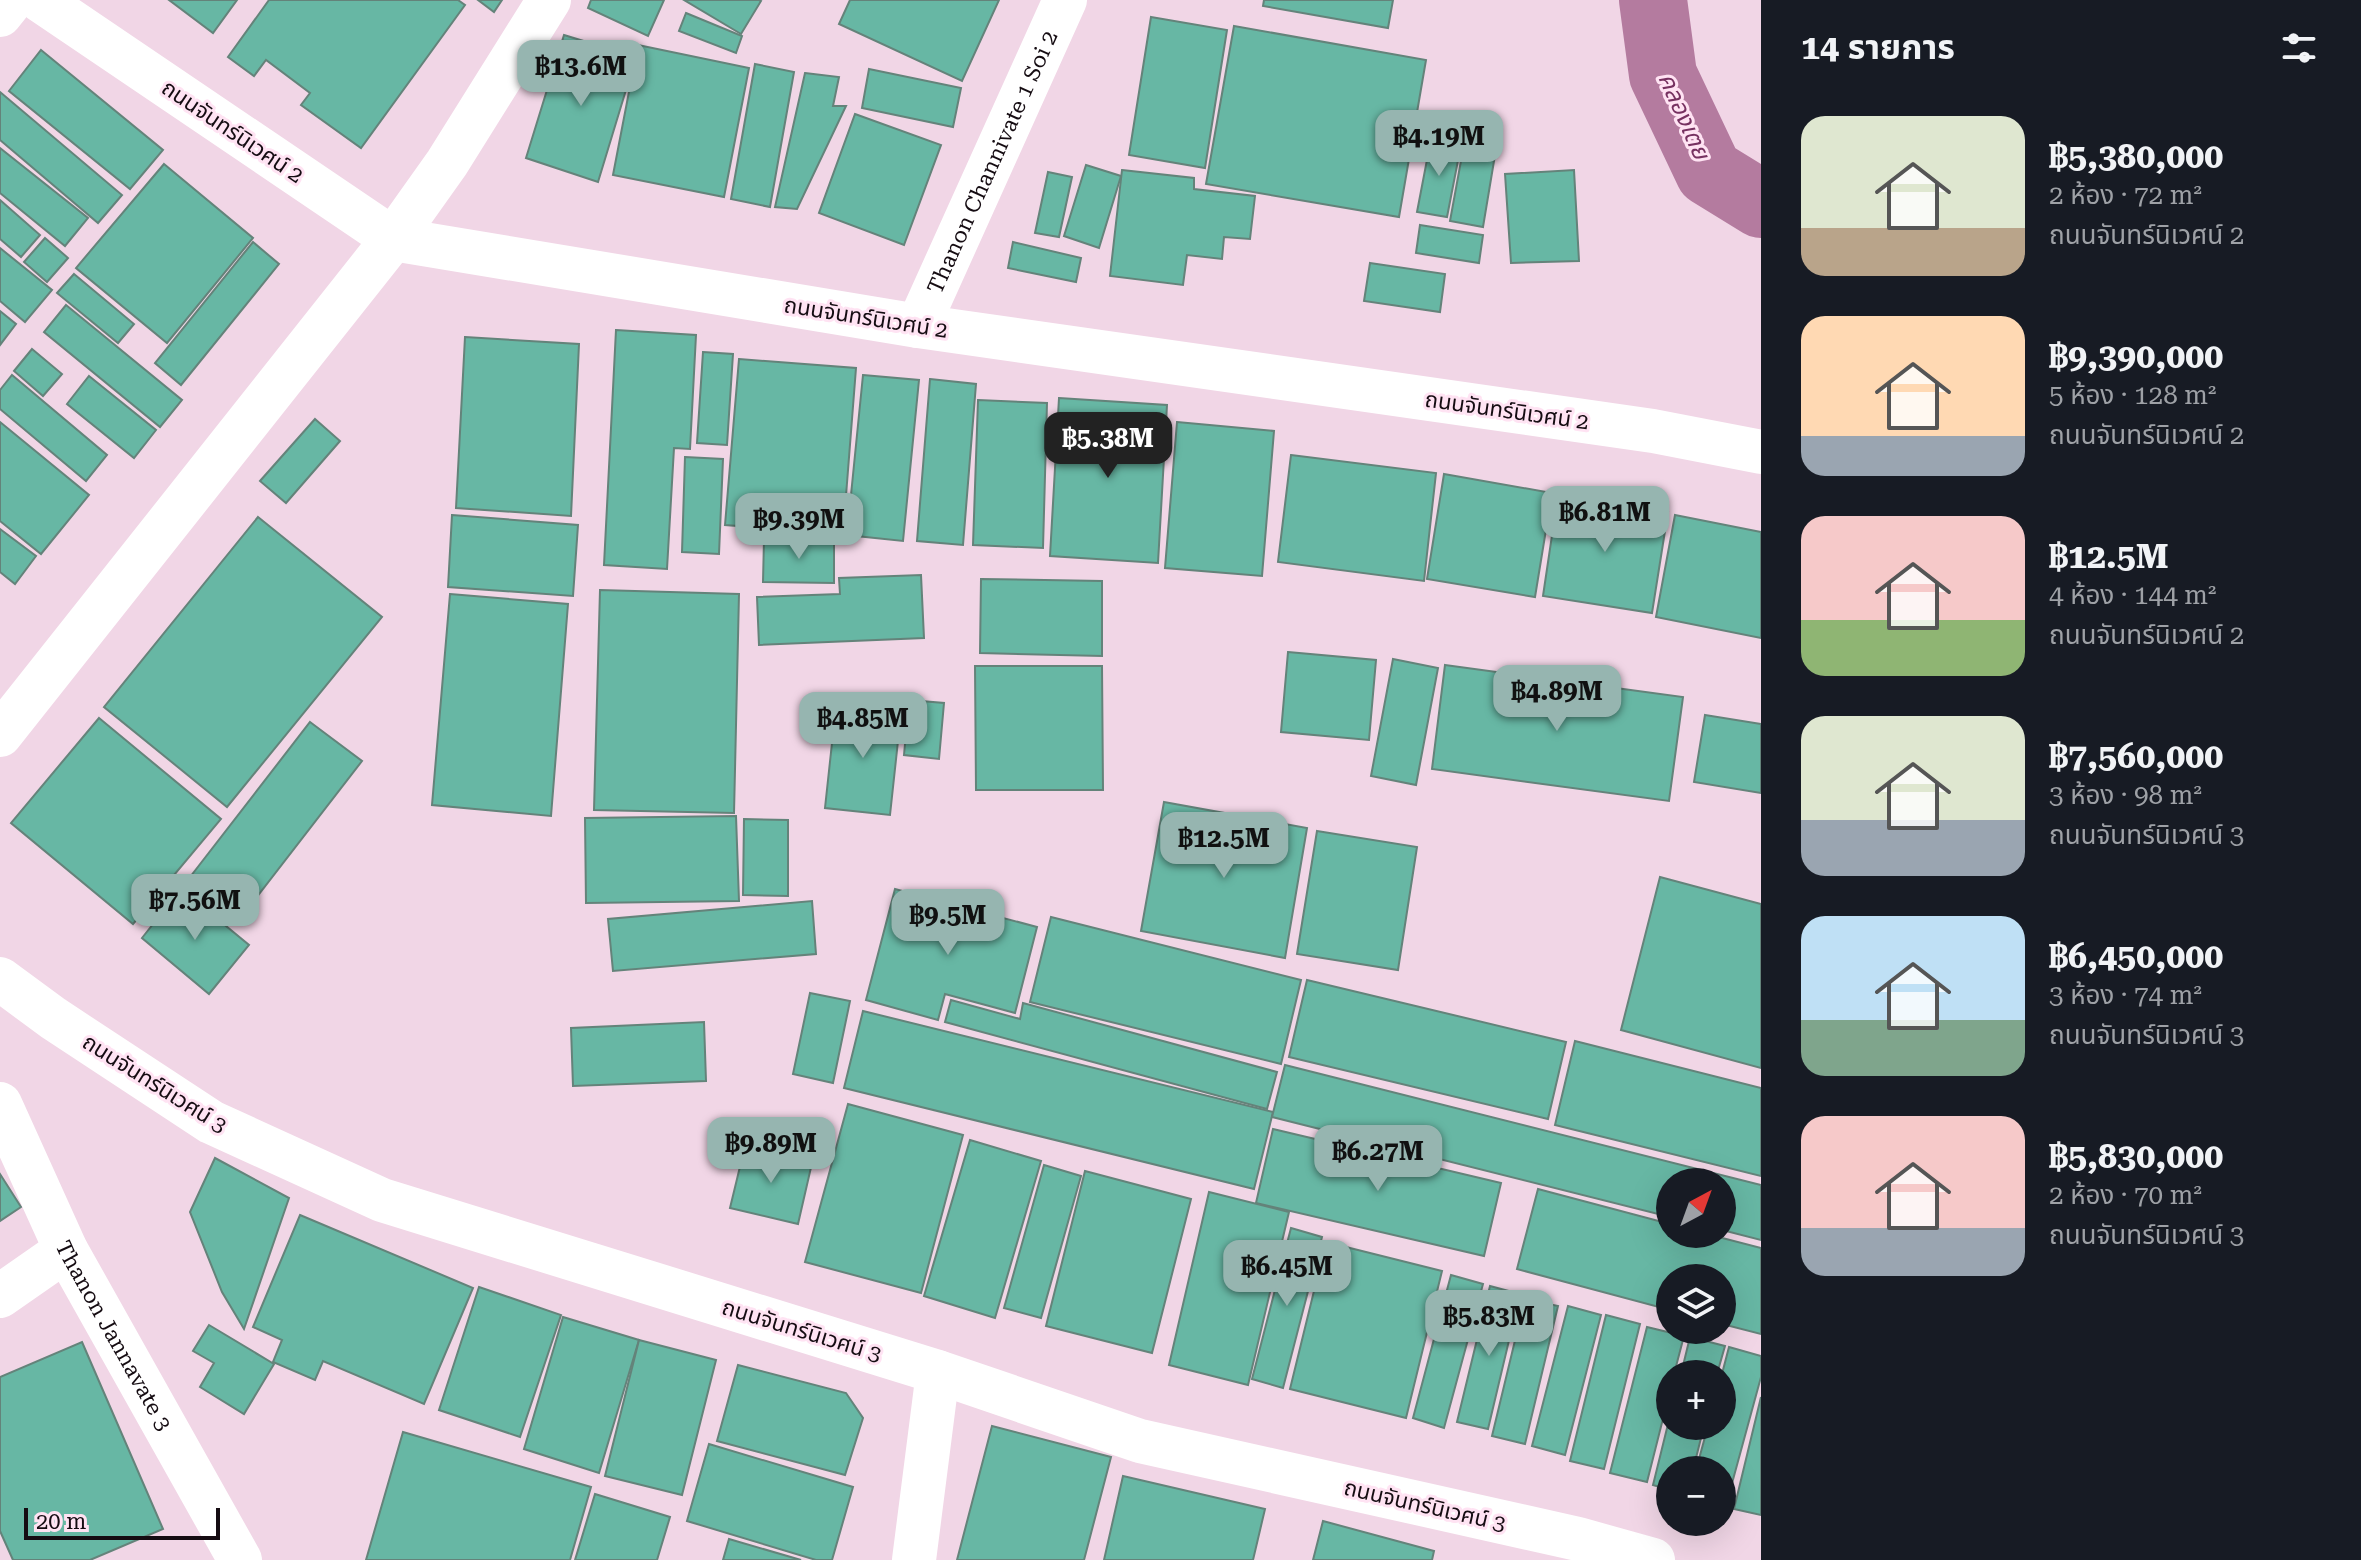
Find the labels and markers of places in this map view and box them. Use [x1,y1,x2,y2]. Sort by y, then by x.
pin: ฿13.6M [516,40,646,108]
pin: ฿4.19M [1374,110,1504,178]
pin: ฿5.38M [1043,412,1173,480]
pin: ฿6.81M [1540,486,1670,554]
pin: ฿9.39M [734,493,864,561]
pin: ฿4.89M [1492,665,1622,733]
pin: ฿4.85M [798,692,928,760]
pin: ฿12.5M [1159,812,1289,880]
pin: ฿7.56M [130,874,260,942]
pin: ฿9.5M [892,889,1004,957]
pin: ฿9.89M [706,1117,836,1185]
pin: ฿6.27M [1313,1125,1443,1193]
pin: ฿6.45M [1222,1240,1352,1308]
pin: ฿5.83M [1424,1290,1554,1358]

